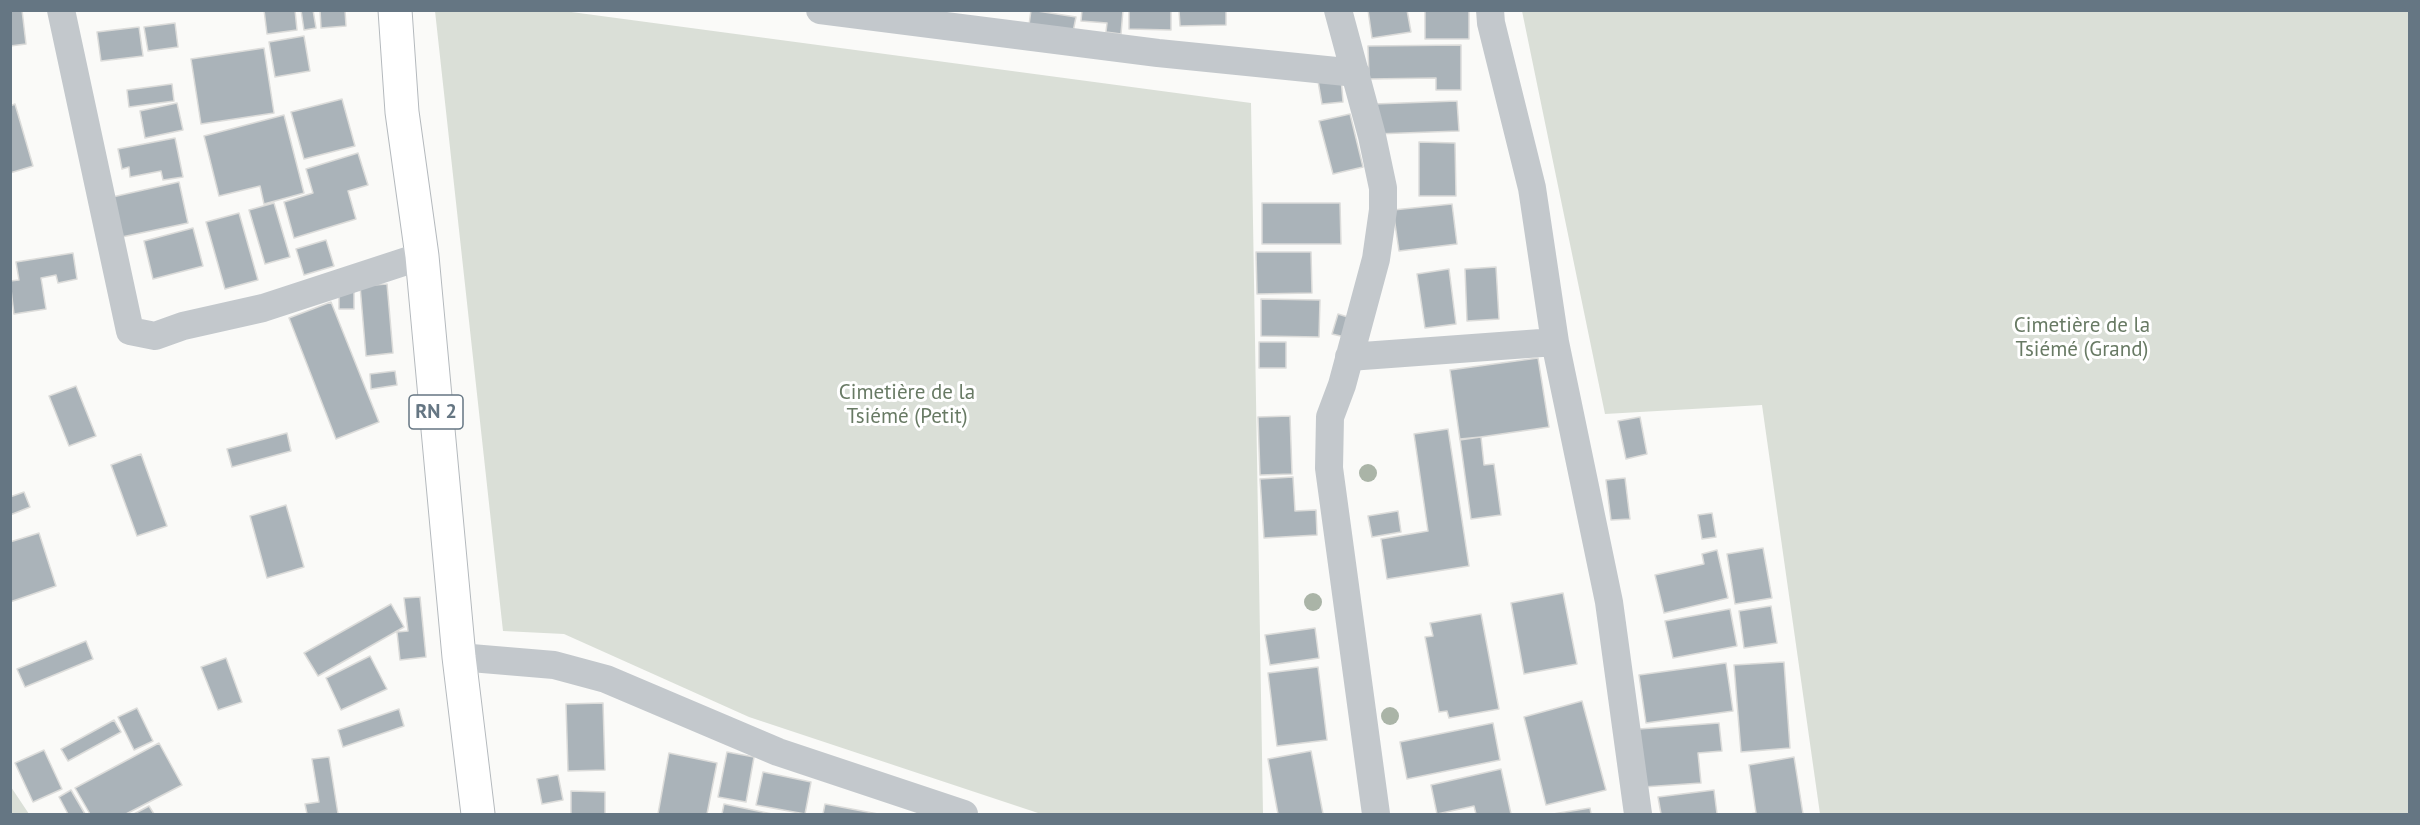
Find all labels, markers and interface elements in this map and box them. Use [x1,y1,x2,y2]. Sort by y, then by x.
park label: Cimetière de la Tsiémé (Grand) [2014,313,2150,363]
park label: Cimetière de la Tsiémé (Petit) [839,380,975,430]
road number: RN 2 [409,395,463,429]

